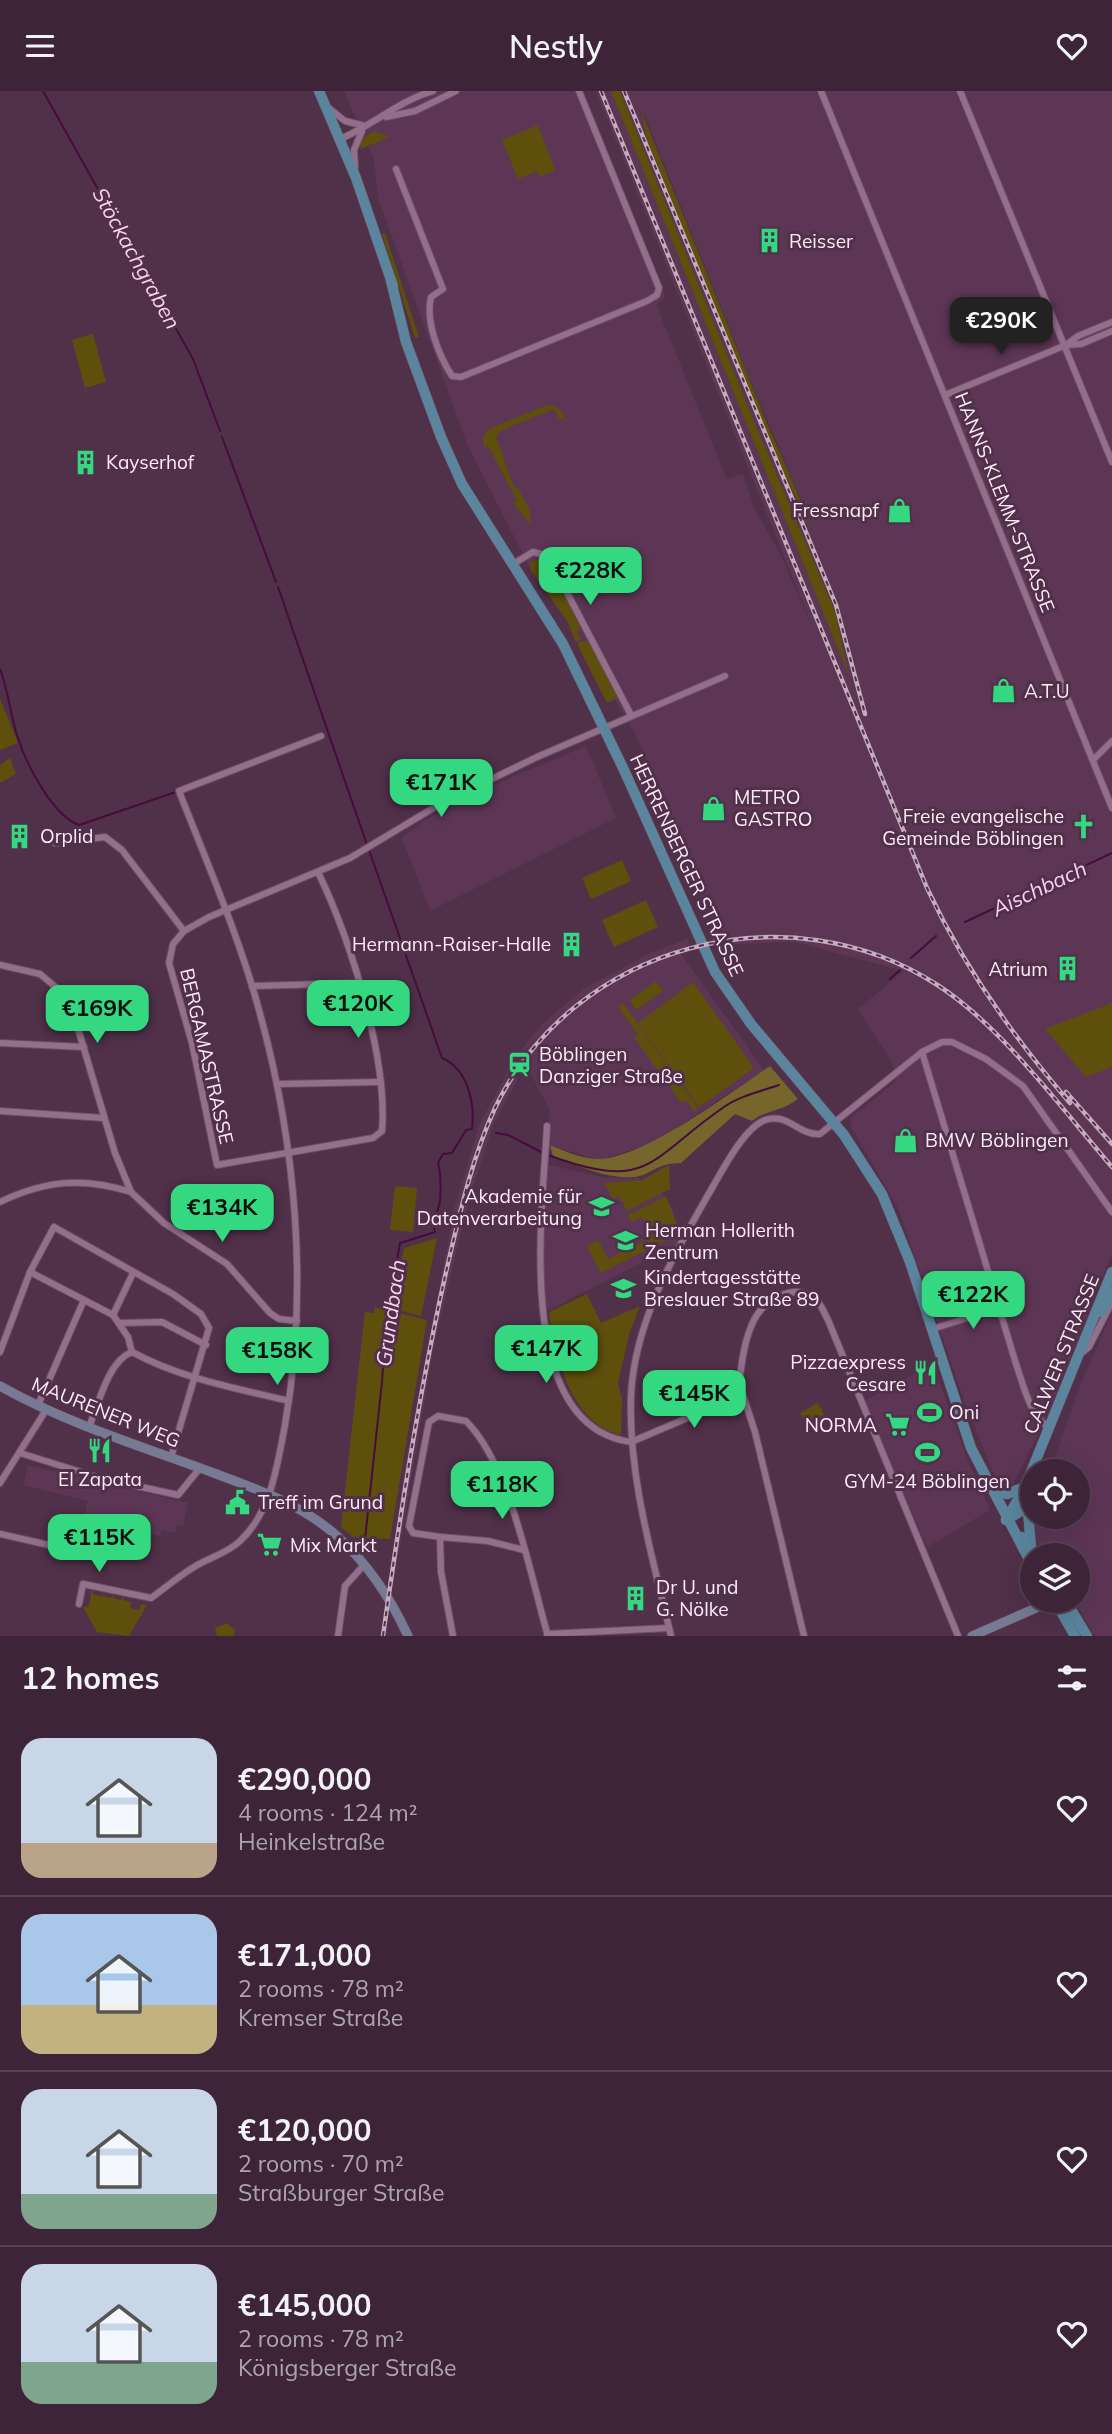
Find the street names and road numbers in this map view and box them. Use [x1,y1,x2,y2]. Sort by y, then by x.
street label: HANNS-KLEMM-STRASSE [950,388,1060,616]
street label: HERRENBERGER STRASSE [625,750,749,980]
street label: BERGAMASTRASSE [175,966,239,1146]
street label: CALWER STRASSE [1018,1271,1104,1437]
street label: MAURENER WEG [28,1371,184,1453]

